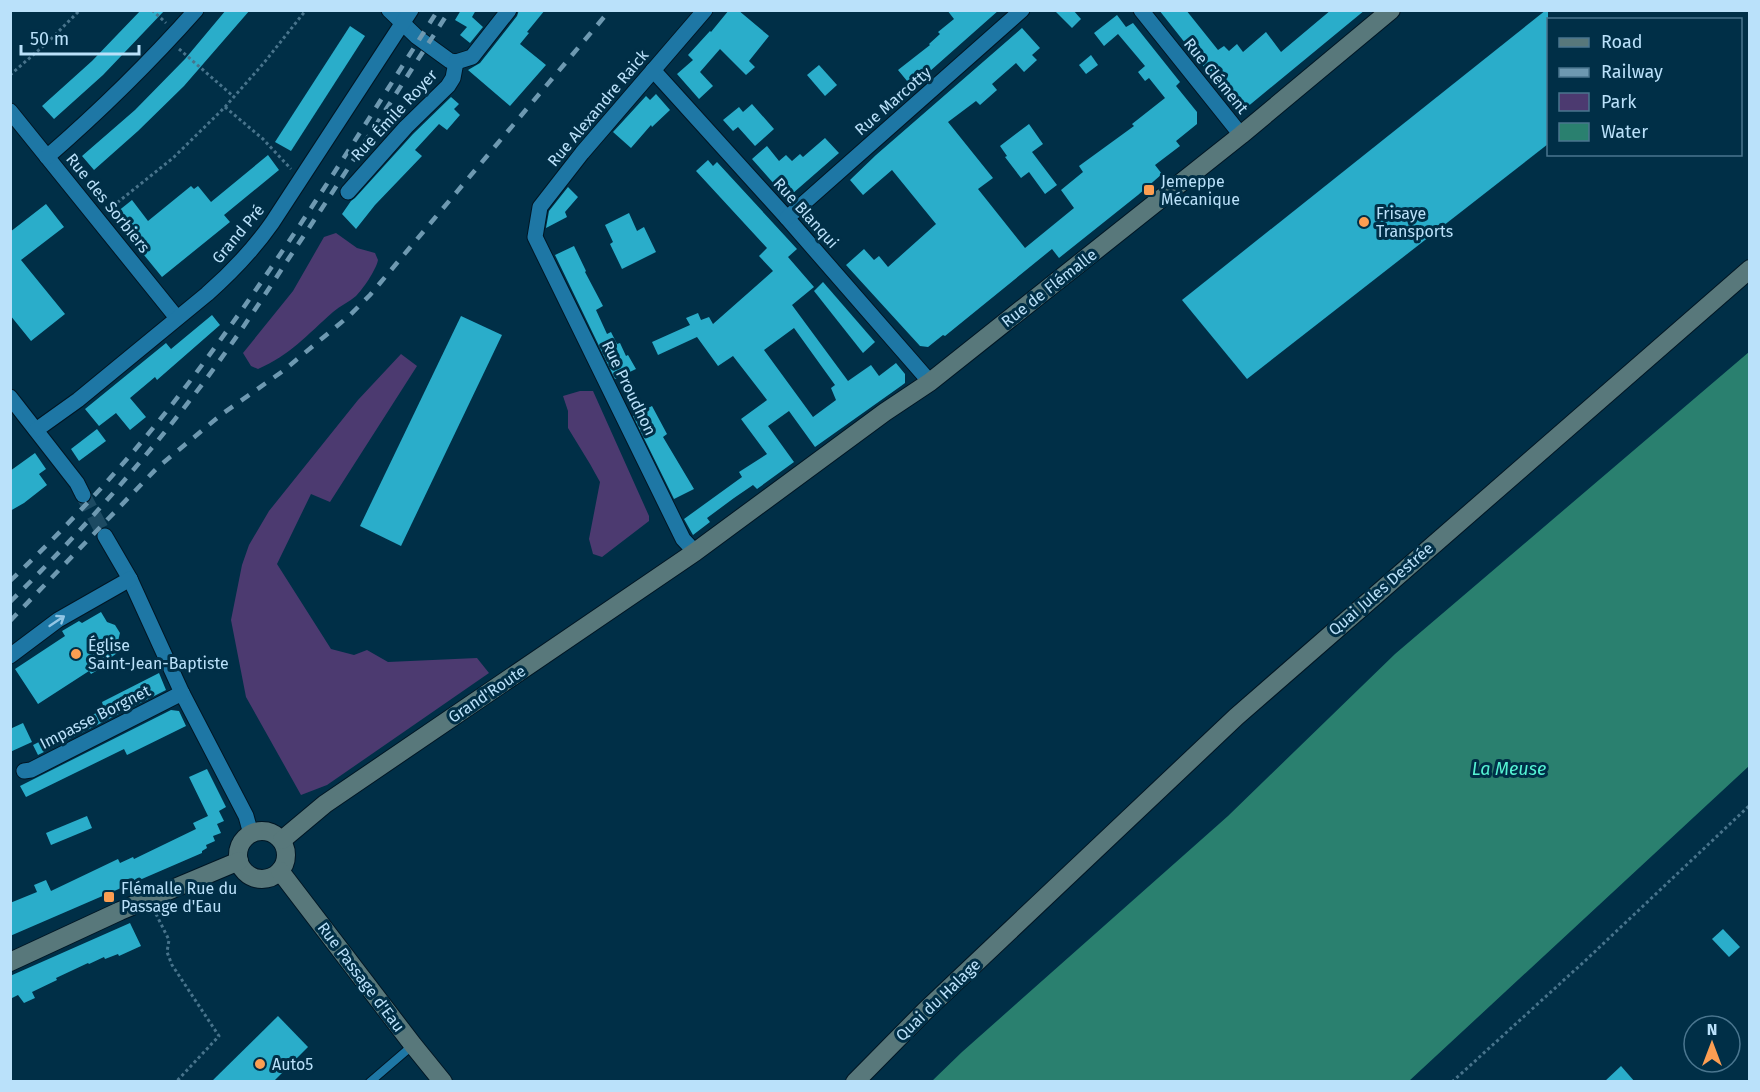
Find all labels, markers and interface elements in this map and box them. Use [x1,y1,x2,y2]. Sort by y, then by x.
scale bar [21,18,140,56]
legend [1547,18,1742,156]
text: 50 m [30,28,69,50]
text: Road [1601,31,1643,53]
street label: Rue Clément [1180,34,1252,118]
street label: Rue Alexandre Raick [544,45,653,170]
text: Railway [1601,61,1663,83]
street label: Rue Marcotty [851,63,935,139]
street label: Rue Émile Royer [346,64,442,164]
text: Park [1601,91,1637,113]
text: Water [1601,121,1648,143]
street label: Rue des Sorbiers [62,149,154,257]
place label: Jemeppe Mécanique [1161,172,1240,209]
street label: Rue Blanqui [770,174,842,252]
marker: Jemeppe Mécanique [1142,183,1156,197]
street label: Grand Pré [208,201,268,267]
place label: Frisaye Transports [1376,204,1453,241]
marker: Frisaye Transports [1357,215,1371,229]
street label: Rue de Flémalle [998,245,1100,331]
street label: Rue Proudhon [598,338,660,438]
street label: Quai Jules Destrée [1325,538,1437,640]
one-way arrow [48,615,65,627]
place label: Église Saint-Jean-Baptiste [88,635,229,673]
marker: Église Saint-Jean-Baptiste [69,647,83,661]
street label: Grand'Route [445,661,529,727]
street label: Impasse Borgnet [37,681,154,753]
water label: La Meuse [1472,758,1546,780]
place label: Flémalle Rue du Passage d'Eau [121,879,237,916]
marker: Flémalle Rue du Passage d'Eau [102,890,116,904]
street label: Rue Passage d'Eau [314,918,408,1036]
street label: Quai du Halage [892,955,984,1045]
north arrow [1682,1014,1742,1074]
text: N [1707,1020,1717,1039]
place label: Auto5 [272,1055,313,1074]
marker: Auto5 [253,1057,267,1071]

